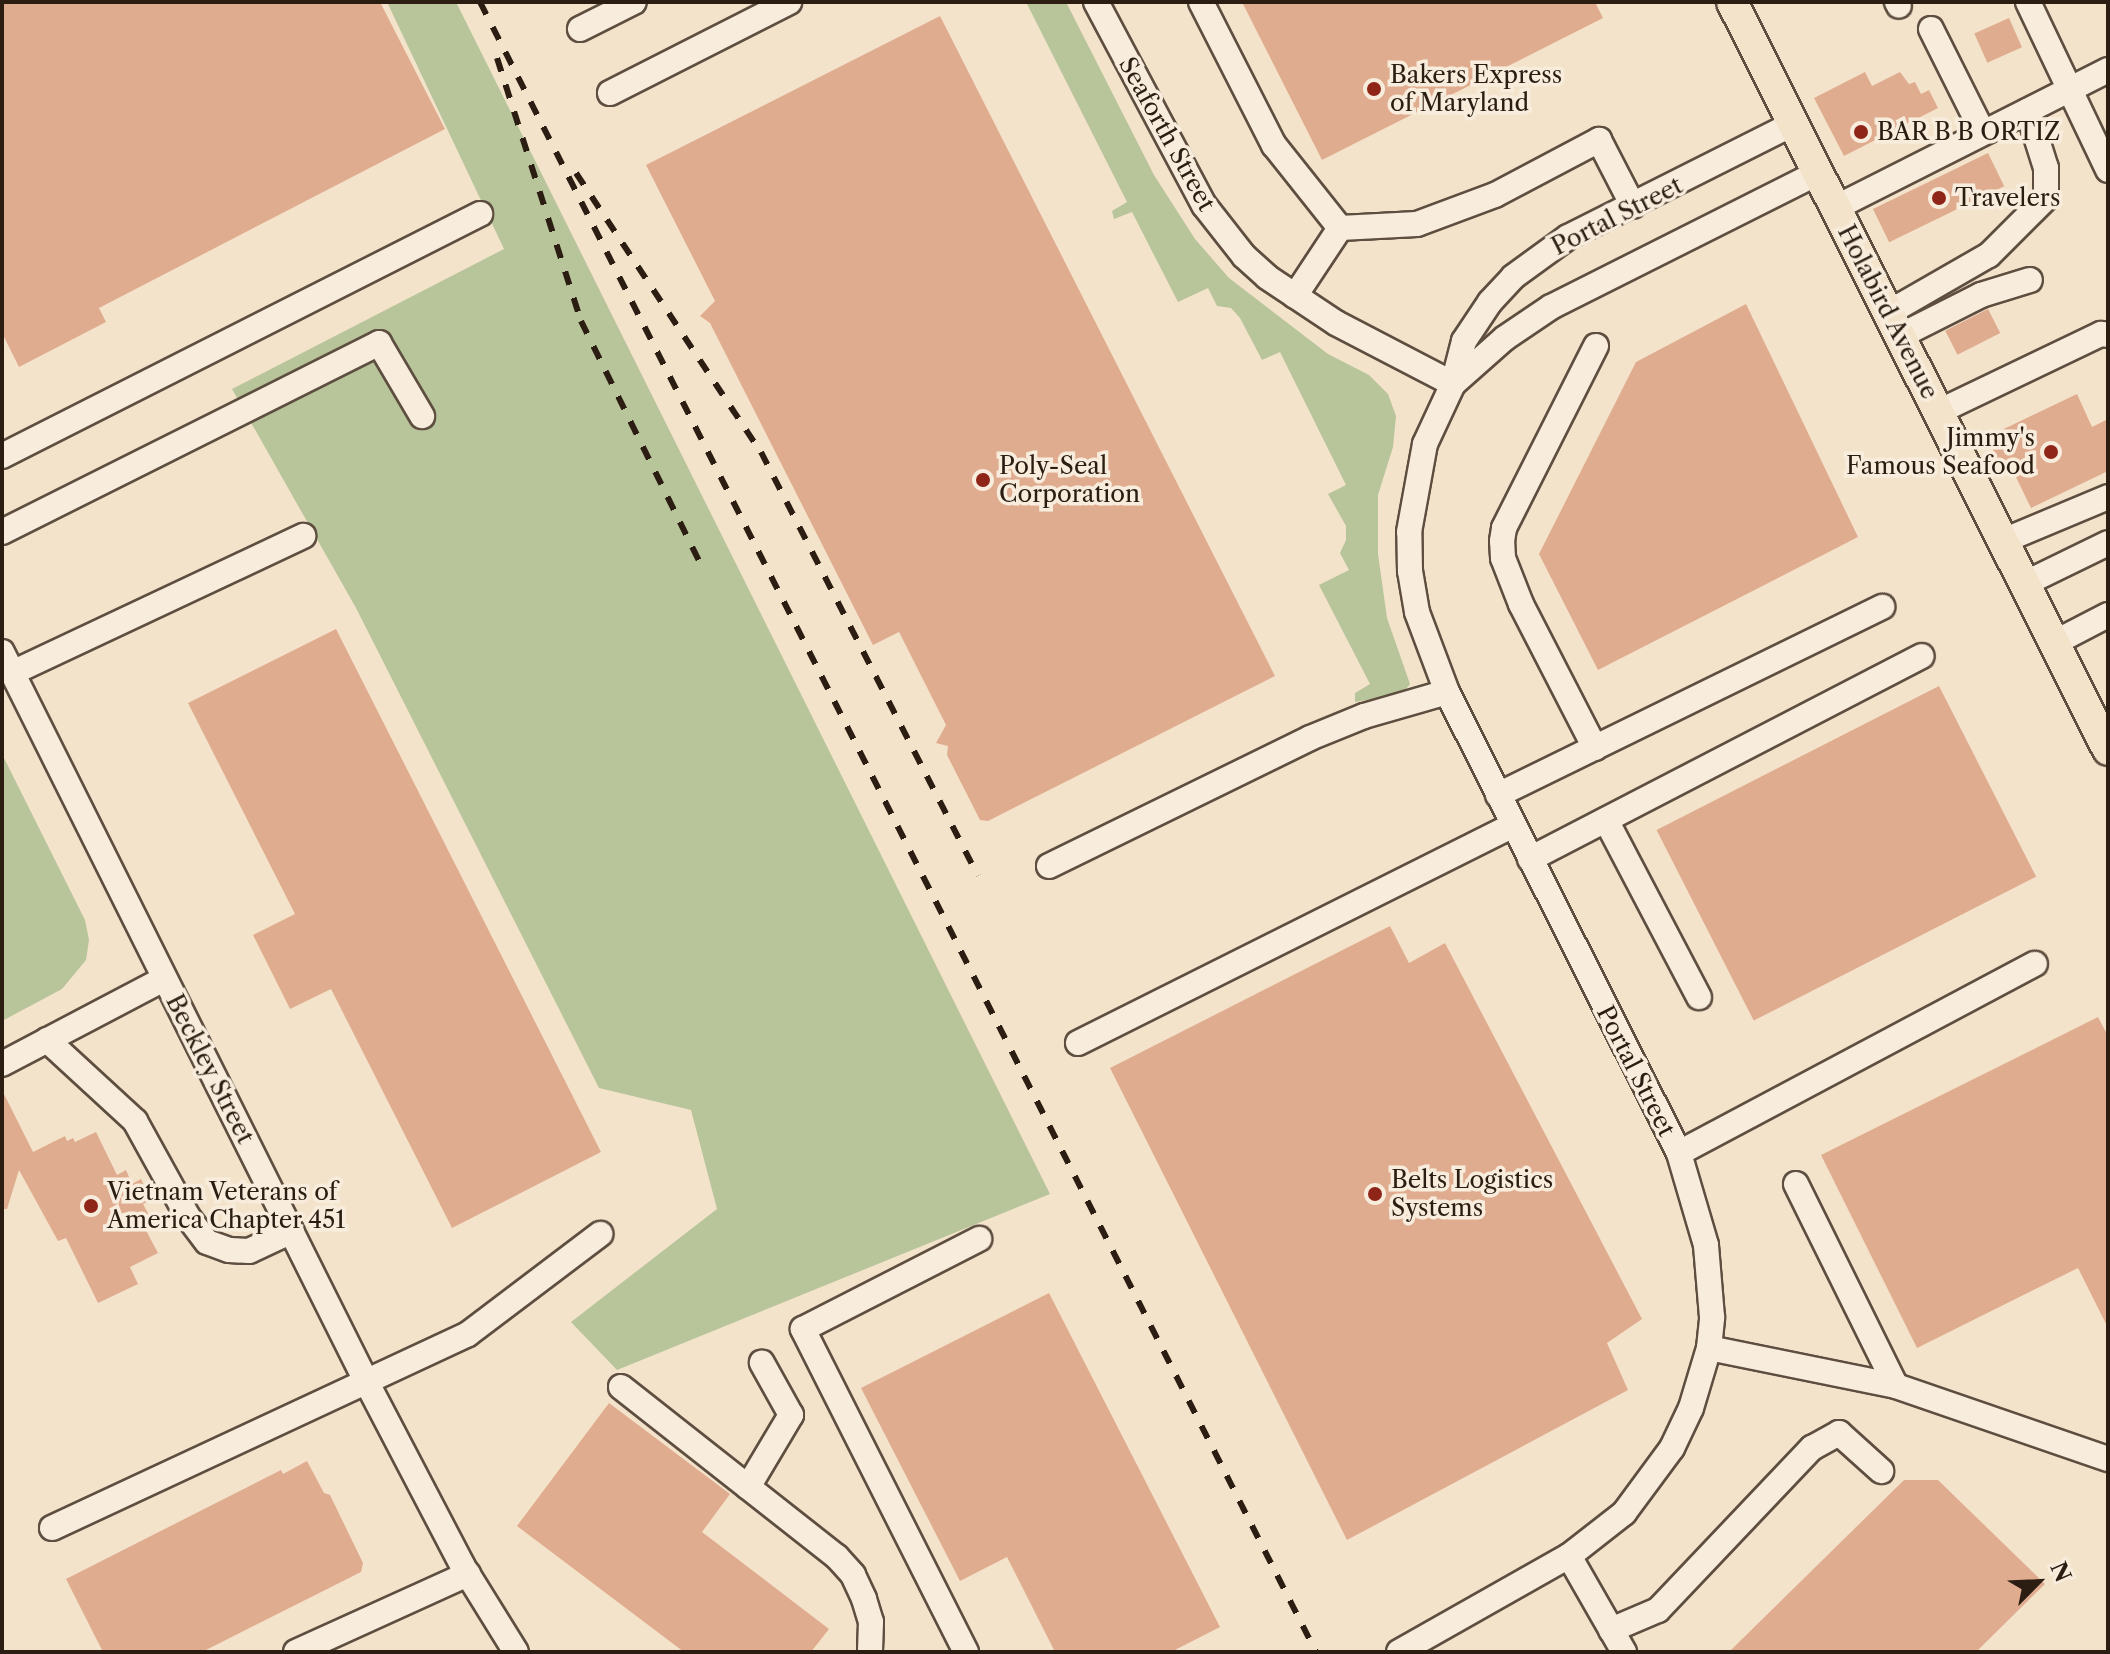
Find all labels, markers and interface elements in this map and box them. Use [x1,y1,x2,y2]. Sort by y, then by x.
street label: Seaforth Street [1113,52,1221,216]
place label: Bakers Express of Maryland [1390,61,1562,117]
marker: Bakers Express of Maryland [1365,80,1383,98]
place label: BAR B B ORTIZ [1877,118,2061,146]
marker: BAR B B ORTIZ [1852,123,1870,141]
street label: Portal Street [1547,171,1687,261]
place label: Travelers [1955,184,2060,212]
marker: Travelers [1930,189,1948,207]
street label: Holabird Avenue [1831,220,1945,404]
place label: Jimmy's Famous Seafood [1846,424,2035,480]
marker: Jimmy's Famous Seafood [2042,443,2060,461]
place label: Poly-Seal Corporation [999,452,1140,508]
marker: Poly-Seal Corporation [974,471,992,489]
street label: Beckley Street [160,989,260,1149]
street label: Portal Street [1591,1001,1681,1141]
place label: Belts Logistics Systems [1391,1166,1553,1222]
place label: Vietnam Veterans of America Chapter 451 [107,1178,346,1234]
marker: Belts Logistics Systems [1366,1185,1384,1203]
marker: Vietnam Veterans of America Chapter 451 [82,1197,100,1215]
north arrow [1998,1542,2078,1622]
text: N [2044,1558,2077,1586]

